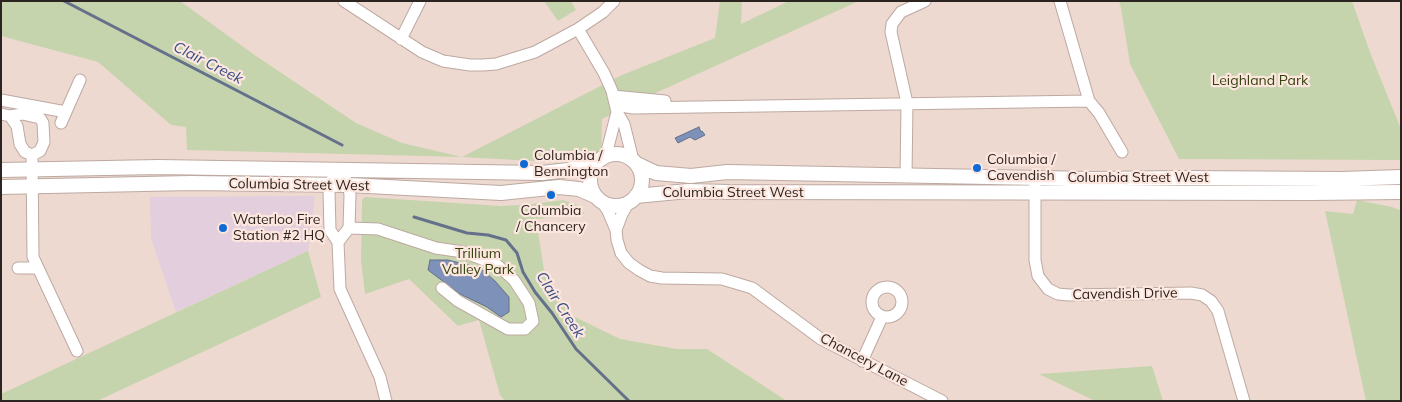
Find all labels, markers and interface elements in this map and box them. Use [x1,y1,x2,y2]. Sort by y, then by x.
water label: Clair Creek [170,38,246,88]
park label: Leighland Park [1212,73,1308,89]
place label: Columbia / Bennington [534,148,609,180]
place label: Columbia / Cavendish [987,152,1056,184]
marker: Columbia / Bennington [518,158,530,170]
marker: Columbia / Cavendish [971,162,983,174]
street label: Columbia Street West [1067,170,1209,186]
street label: Columbia Street West [228,175,370,195]
street label: Columbia Street West [662,185,804,201]
marker: Columbia / Chancery [545,189,557,201]
place label: Columbia / Chancery [516,203,586,236]
place label: Waterloo Fire Station #2 HQ [233,212,325,244]
marker: Waterloo Fire Station #2 HQ [217,222,229,234]
park label: Trillium Valley Park [442,246,514,278]
water label: Clair Creek [532,268,588,342]
street label: Cavendish Drive [1072,285,1178,303]
street label: Chancery Lane [817,330,911,390]

